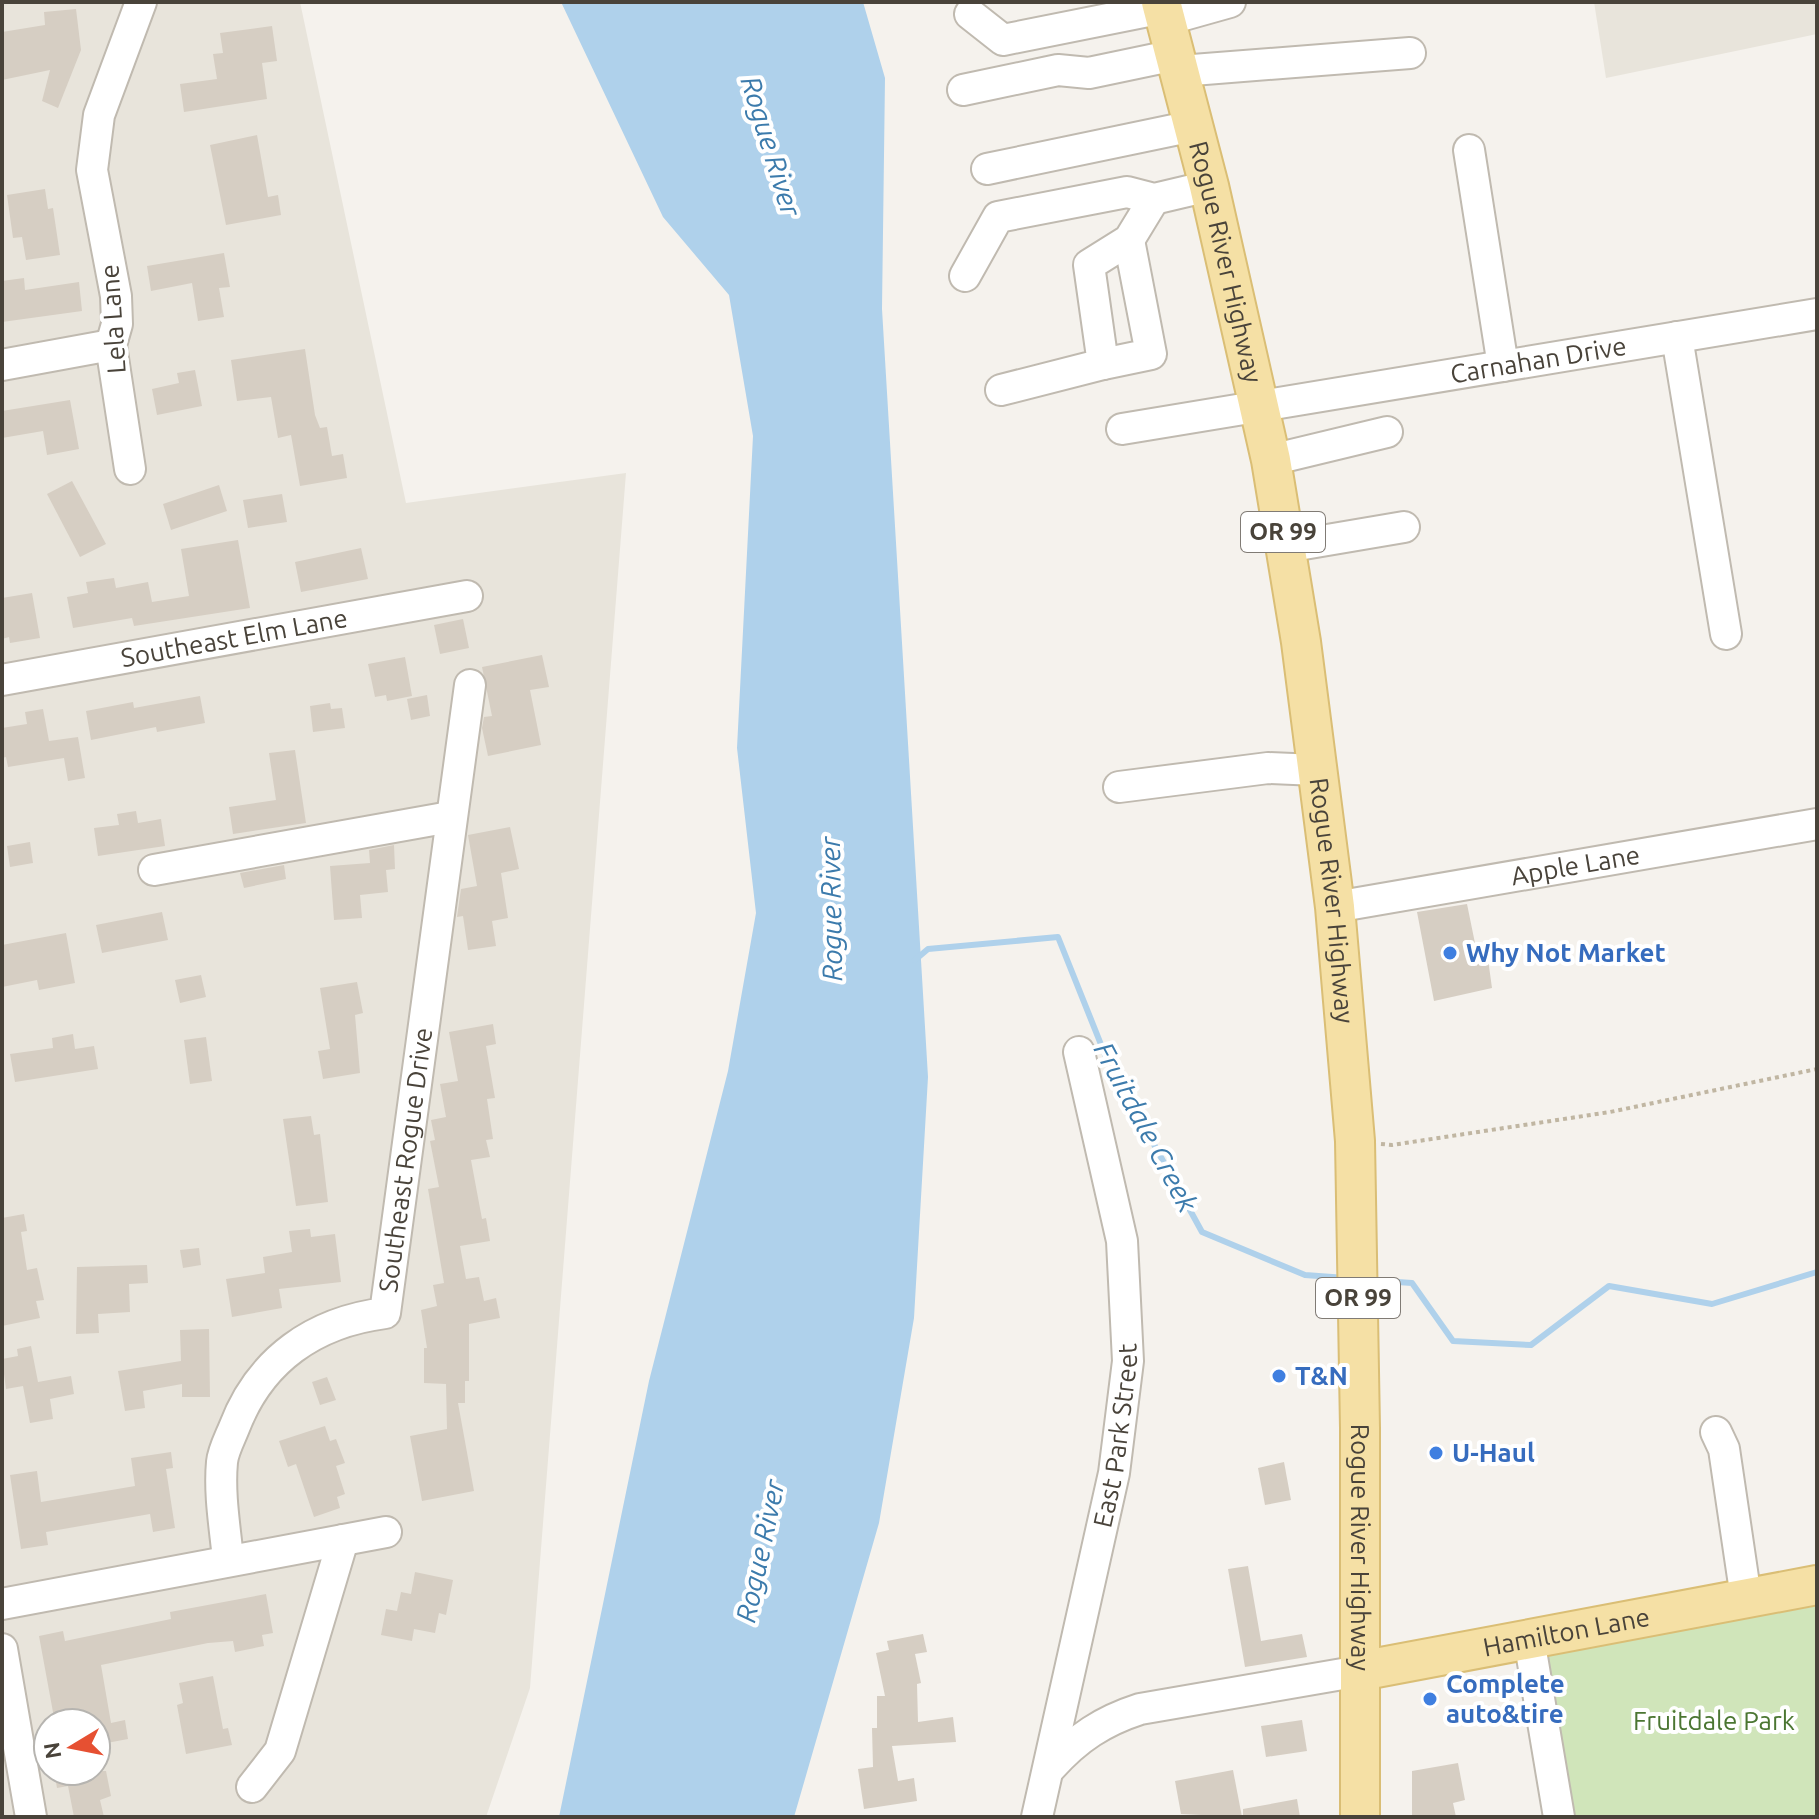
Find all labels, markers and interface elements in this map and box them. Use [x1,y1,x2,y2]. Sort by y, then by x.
water label: Rogue River [735,72,808,221]
street label: Rogue River Highway [1184,138,1268,386]
street label: Lela Lane [94,263,131,375]
street label: Carnahan Drive [1448,331,1628,388]
road number: OR 99 [1241,512,1325,552]
street label: Southeast Elm Lane [119,603,350,672]
street label: Rogue River Highway [1305,776,1360,1025]
water label: Rogue River [814,835,847,982]
street label: Apple Lane [1509,840,1642,890]
place label: Why Not Market [1466,938,1666,967]
marker: Why Not Market [1441,944,1459,962]
street label: Southeast Rogue Drive [373,1026,437,1294]
water label: Fruitdale Creek [1089,1036,1205,1218]
road number: OR 99 [1316,1278,1400,1318]
street label: East Park Street [1087,1343,1142,1530]
place label: T&N [1295,1361,1348,1390]
marker: T&N [1270,1367,1288,1385]
street label: Rogue River Highway [1346,1424,1375,1671]
place label: U-Haul [1452,1438,1535,1467]
marker: U-Haul [1427,1444,1445,1462]
water label: Rogue River [729,1476,790,1625]
street label: Hamilton Lane [1480,1602,1652,1662]
place label: Complete auto&tire [1446,1669,1565,1728]
marker: Complete auto&tire [1421,1690,1439,1708]
park label: Fruitdale Park [1633,1706,1795,1735]
north arrow [32,1707,112,1787]
text: N [38,1740,66,1761]

